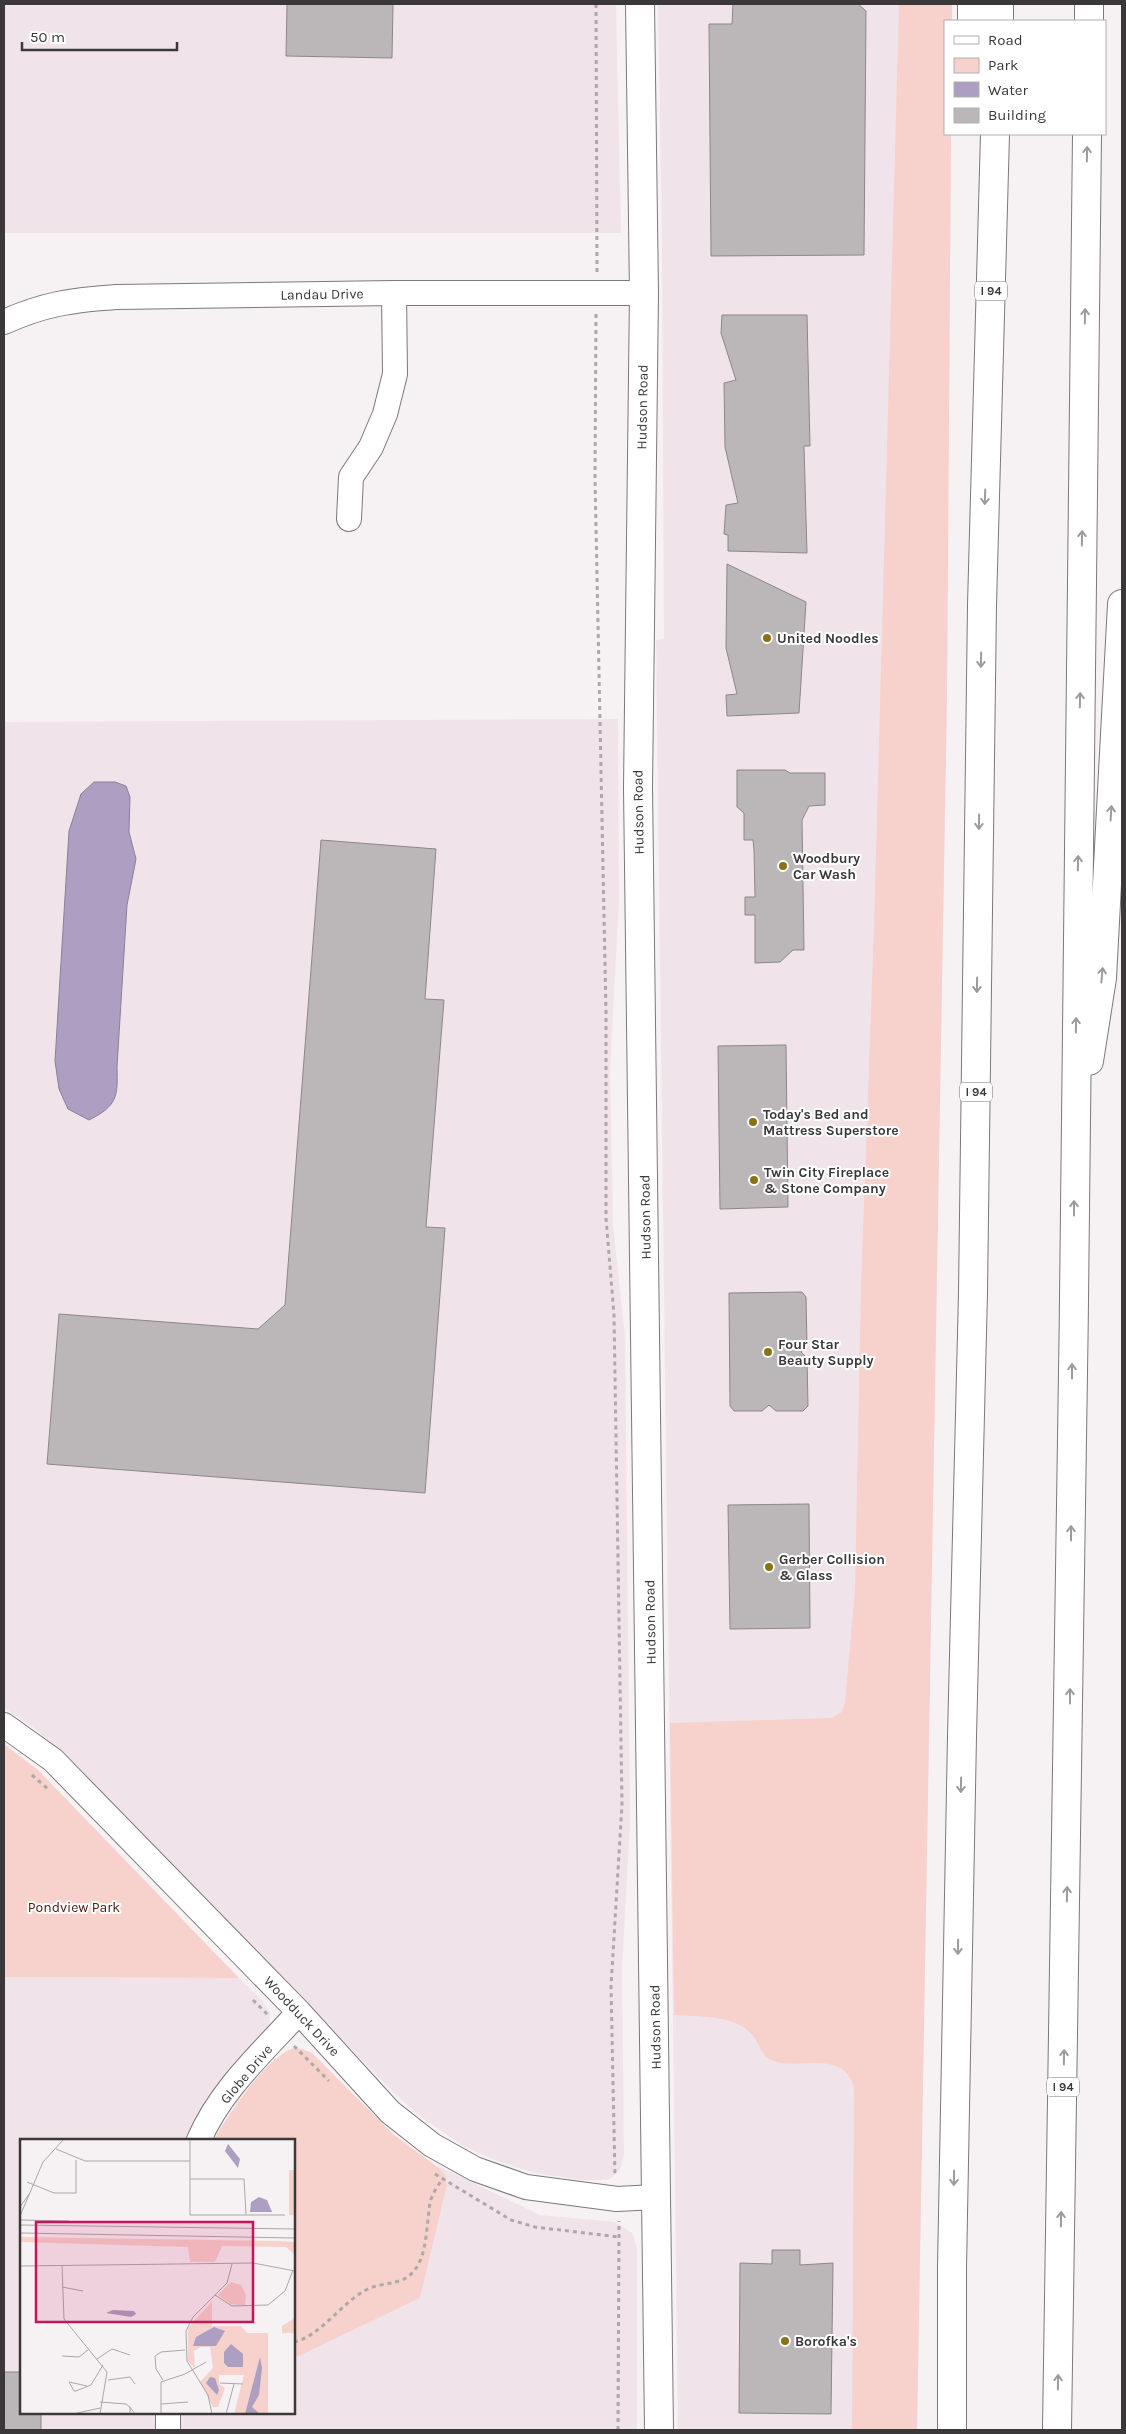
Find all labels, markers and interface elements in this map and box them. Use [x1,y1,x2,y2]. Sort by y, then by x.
scale bar [22,20,178,52]
legend [944,20,1106,135]
text: 50 m [30,28,65,46]
text: Road [988,31,1023,49]
text: Park [988,56,1018,74]
text: Water [988,81,1029,99]
text: Building [988,106,1046,124]
one-way arrow [1082,146,1092,162]
road number: I 94 [975,282,1007,300]
street label: Landau Drive [280,285,364,304]
one-way arrow [1080,309,1090,325]
street label: Hudson Road [633,364,652,450]
one-way arrow [980,489,989,505]
one-way arrow [1077,530,1087,546]
place label: United Noodles [777,630,879,647]
marker: United Noodles [761,632,773,644]
one-way arrow [976,652,986,668]
one-way arrow [1075,692,1085,708]
street label: Hudson Road [629,769,648,855]
one-way arrow [1107,805,1116,821]
one-way arrow [974,814,984,830]
place label: Woodbury Car Wash [793,850,860,883]
one-way arrow [1073,855,1083,871]
marker: Woodbury Car Wash [777,860,789,872]
one-way arrow [1097,967,1107,983]
one-way arrow [972,976,982,993]
one-way arrow [1071,1017,1081,1034]
road number: I 94 [960,1082,992,1102]
place label: Today's Bed and Mattress Superstore [763,1106,899,1139]
marker: Today's Bed and Mattress Superstore [747,1116,759,1128]
place label: Twin City Fireplace & Stone Company [764,1164,889,1197]
street label: Hudson Road [636,1174,655,1260]
marker: Twin City Fireplace & Stone Company [748,1174,760,1186]
one-way arrow [1069,1201,1079,1217]
place label: Four Star Beauty Supply [778,1336,874,1369]
marker: Four Star Beauty Supply [762,1346,774,1358]
one-way arrow [1067,1363,1077,1380]
one-way arrow [1066,1526,1076,1542]
place label: Gerber Collision & Glass [779,1551,885,1584]
marker: Gerber Collision & Glass [763,1561,775,1573]
street label: Hudson Road [641,1579,660,1665]
one-way arrow [1065,1688,1075,1704]
one-way arrow [956,1776,966,1793]
one-way arrow [1062,1886,1071,1902]
park label: Pondview Park [28,1899,120,1916]
one-way arrow [953,1939,963,1955]
street label: Woodduck Drive [260,1973,343,2060]
street label: Hudson Road [646,1984,665,2070]
street label: Globe Drive [217,2041,276,2107]
one-way arrow [1059,2049,1068,2065]
road number: I 94 [1047,2078,1079,2096]
inset map [20,2139,295,2414]
one-way arrow [949,2170,959,2186]
one-way arrow [1056,2211,1065,2227]
place label: Borofka's [795,2333,857,2350]
marker: Borofka's [779,2335,791,2347]
one-way arrow [1053,2374,1062,2390]

